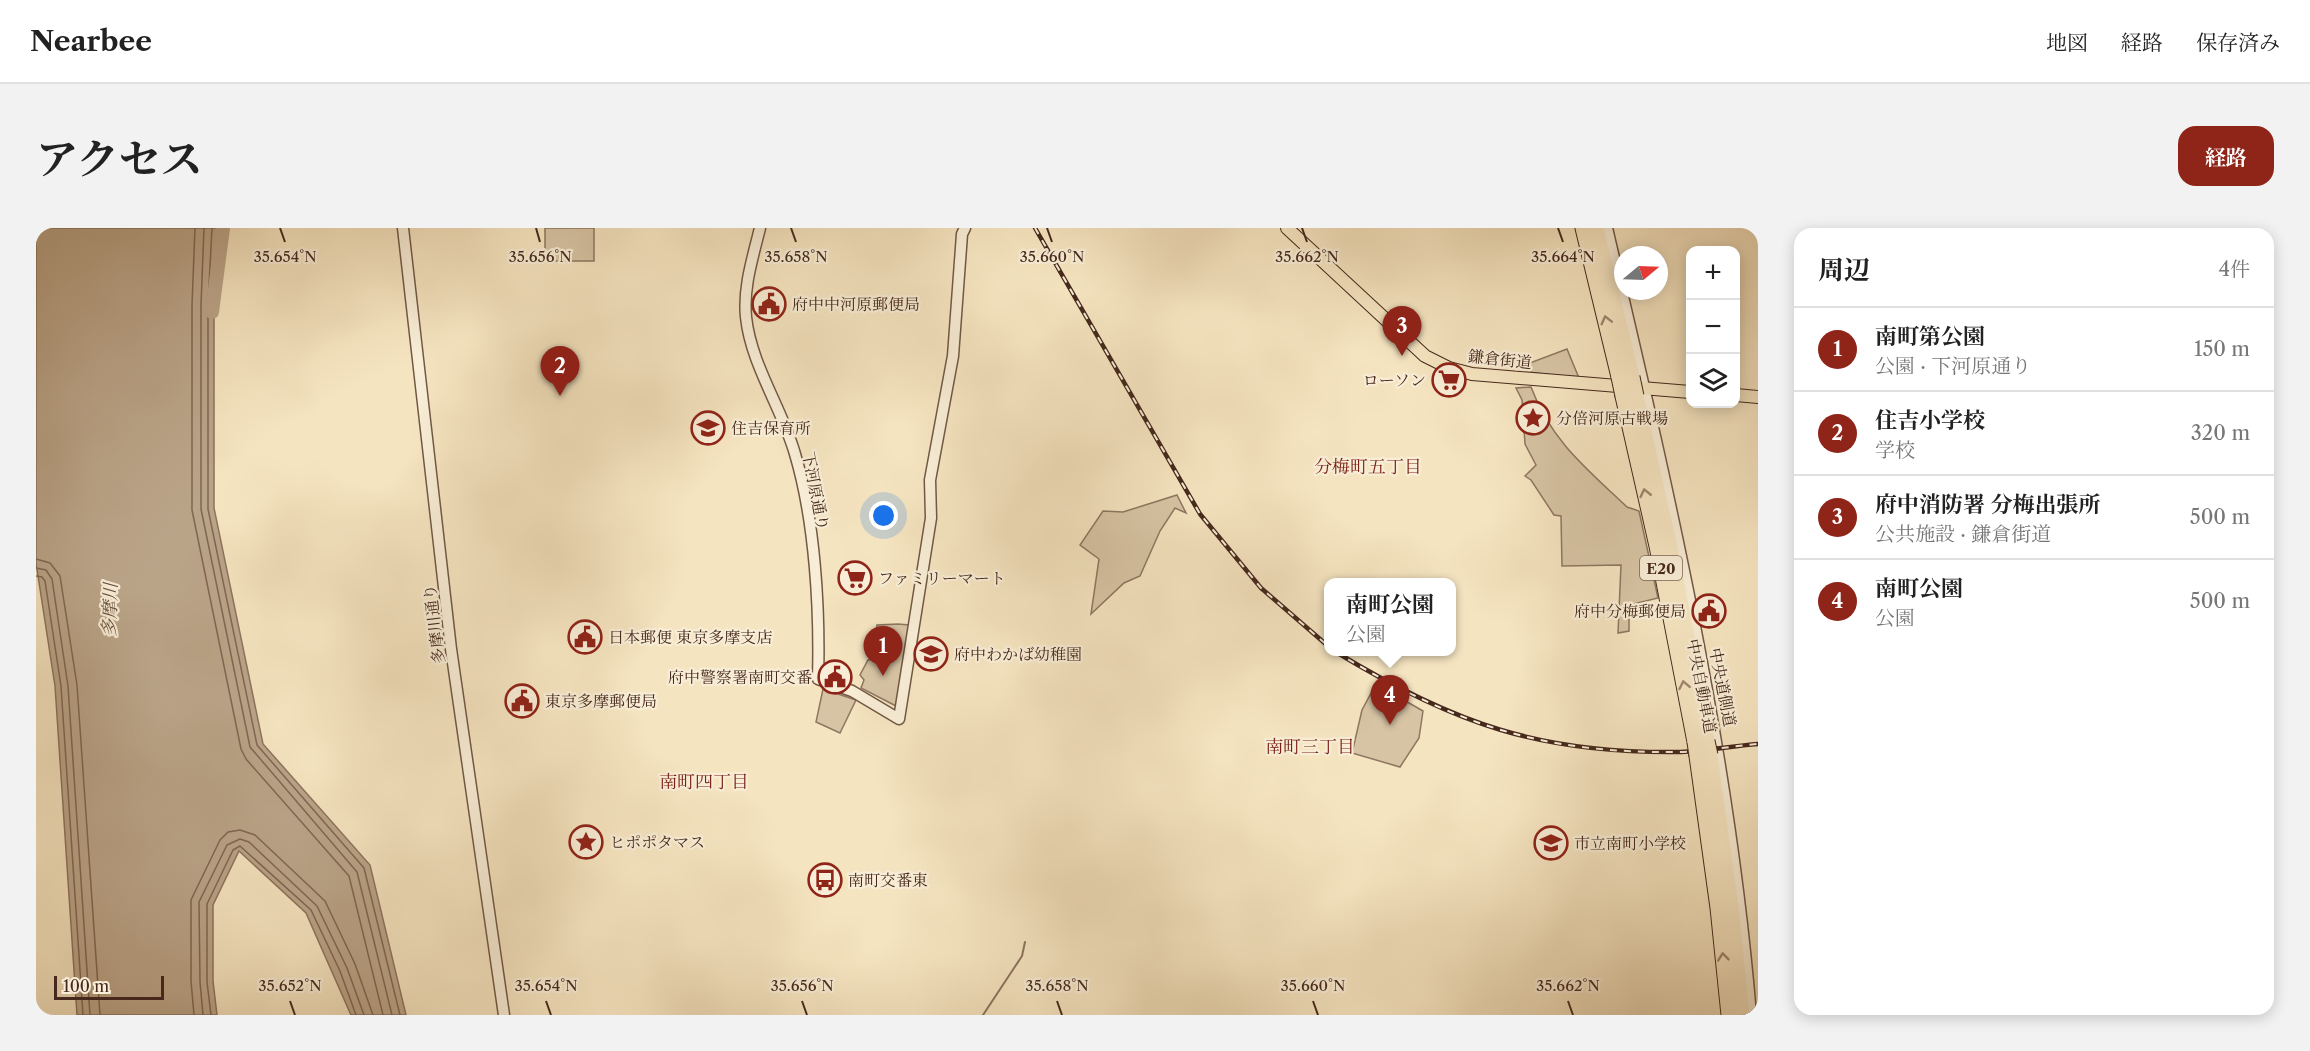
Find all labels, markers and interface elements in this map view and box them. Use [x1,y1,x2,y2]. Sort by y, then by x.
text: Nearbee [30,24,152,58]
text: 地図 [2046,30,2088,55]
text: 経路 [2121,30,2163,55]
text: 保存済み [2196,30,2280,55]
button: 経路 [2178,126,2274,186]
text: アクセス [36,133,203,185]
north arrow [1614,246,1668,300]
map controls [1686,246,1740,408]
button: + [1686,246,1740,300]
text: 35.654°N [253,247,317,266]
text: 35.656°N [508,247,572,266]
text: 35.658°N [764,247,828,266]
text: 35.660°N [1020,247,1084,266]
text: 35.662°N [1275,247,1339,266]
text: 35.664°N [1531,247,1595,266]
text: 周辺 [1818,254,1870,286]
text: 4件 [2218,257,2250,281]
public building icon: 府中中河原郵便局 [751,286,787,322]
place label: 府中中河原郵便局 [792,294,920,314]
button: − [1686,300,1740,354]
pin: 3 [1382,306,1422,356]
one-way arrow [1600,316,1613,326]
text: 南町第公園 [1875,323,1985,350]
text: 1 [1833,337,1842,361]
text: 150 m [2194,337,2250,361]
pin: 2 [540,346,580,396]
street label: 鎌倉街道 [1467,346,1533,372]
button: layers [1686,354,1740,408]
text: 公園 · 下河原通り [1875,354,2031,378]
supermarket icon: ローソン [1431,362,1467,398]
place label: ローソン [1363,370,1426,390]
place icon: 分倍河原古戦場 [1515,400,1551,436]
text: 住吉小学校 [1875,407,1985,434]
place label: 分倍河原古戦場 [1556,408,1668,428]
school or university icon: 住吉保育所 [690,410,726,446]
place label: 住吉保育所 [731,418,811,438]
text: 2 [1832,421,1843,445]
text: 320 m [2191,421,2250,445]
text: 学校 [1875,438,1915,462]
street label: 下河原通り [799,450,833,532]
district label: 分梅町五丁目 [1314,456,1422,478]
one-way arrow [1640,489,1653,499]
text: 府中消防署 分梅出張所 [1875,491,2101,518]
your location [869,501,898,530]
text: 3 [1832,505,1843,529]
text: 500 m [2190,505,2250,529]
text: 公共施設 · 鎌倉街道 [1875,522,2051,546]
road number: E20 [1640,556,1682,580]
supermarket icon: ファミリーマート [837,560,873,596]
place label: ファミリーマート [878,568,1006,588]
text: 南町公園 [1875,575,1963,602]
popup [1324,578,1456,656]
water label: 多摩川 [98,581,122,637]
street label: 多摩川通り [419,583,449,665]
text: 4 [1832,589,1843,613]
text: 500 m [2190,589,2250,613]
text: 南町公園 [1346,591,1434,618]
public building icon: 府中分梅郵便局 [1691,593,1727,629]
place label: 府中分梅郵便局 [1574,601,1686,621]
text: 公園 [1875,606,1915,630]
public building icon: 日本郵便 東京多摩支店 [567,619,603,655]
text: 公園 [1346,622,1386,646]
pin: 1 [864,626,902,676]
place label: 日本郵便 東京多摩支店 [608,627,772,647]
school or university icon: 府中わかば幼稚園 [913,636,949,672]
street label: 中央自動車道 [1683,637,1721,735]
place label: 府中わかば幼稚園 [954,644,1082,664]
street label: 中央道側道 [1706,646,1740,728]
public building icon: 府中警察署南町交番 [817,659,853,695]
place label: 府中警察署南町交番 [668,667,812,687]
pin: 4 [1370,676,1410,725]
one-way arrow [1678,680,1691,690]
public building icon: 東京多摩郵便局 [504,683,540,719]
place label: 東京多摩郵便局 [545,691,657,711]
district label: 南町三丁目 [1265,736,1355,758]
district label: 南町四丁目 [659,771,749,793]
place icon: ヒポポタマス [568,824,604,860]
school or university icon: 市立南町小学校 [1533,825,1569,861]
place label: ヒポポタマス [609,832,705,852]
place label: 市立南町小学校 [1574,833,1686,853]
bus stop icon: 南町交番東 [807,862,843,898]
place label: 南町交番東 [848,870,928,890]
one-way arrow [1717,952,1730,961]
scale bar [54,973,164,1000]
text: 100 m [63,976,109,996]
text: 35.652°N [258,976,322,995]
text: 35.654°N [514,976,578,995]
text: 35.656°N [770,976,834,995]
text: 35.658°N [1025,976,1089,995]
text: 35.660°N [1281,976,1345,995]
text: 35.662°N [1536,976,1600,995]

